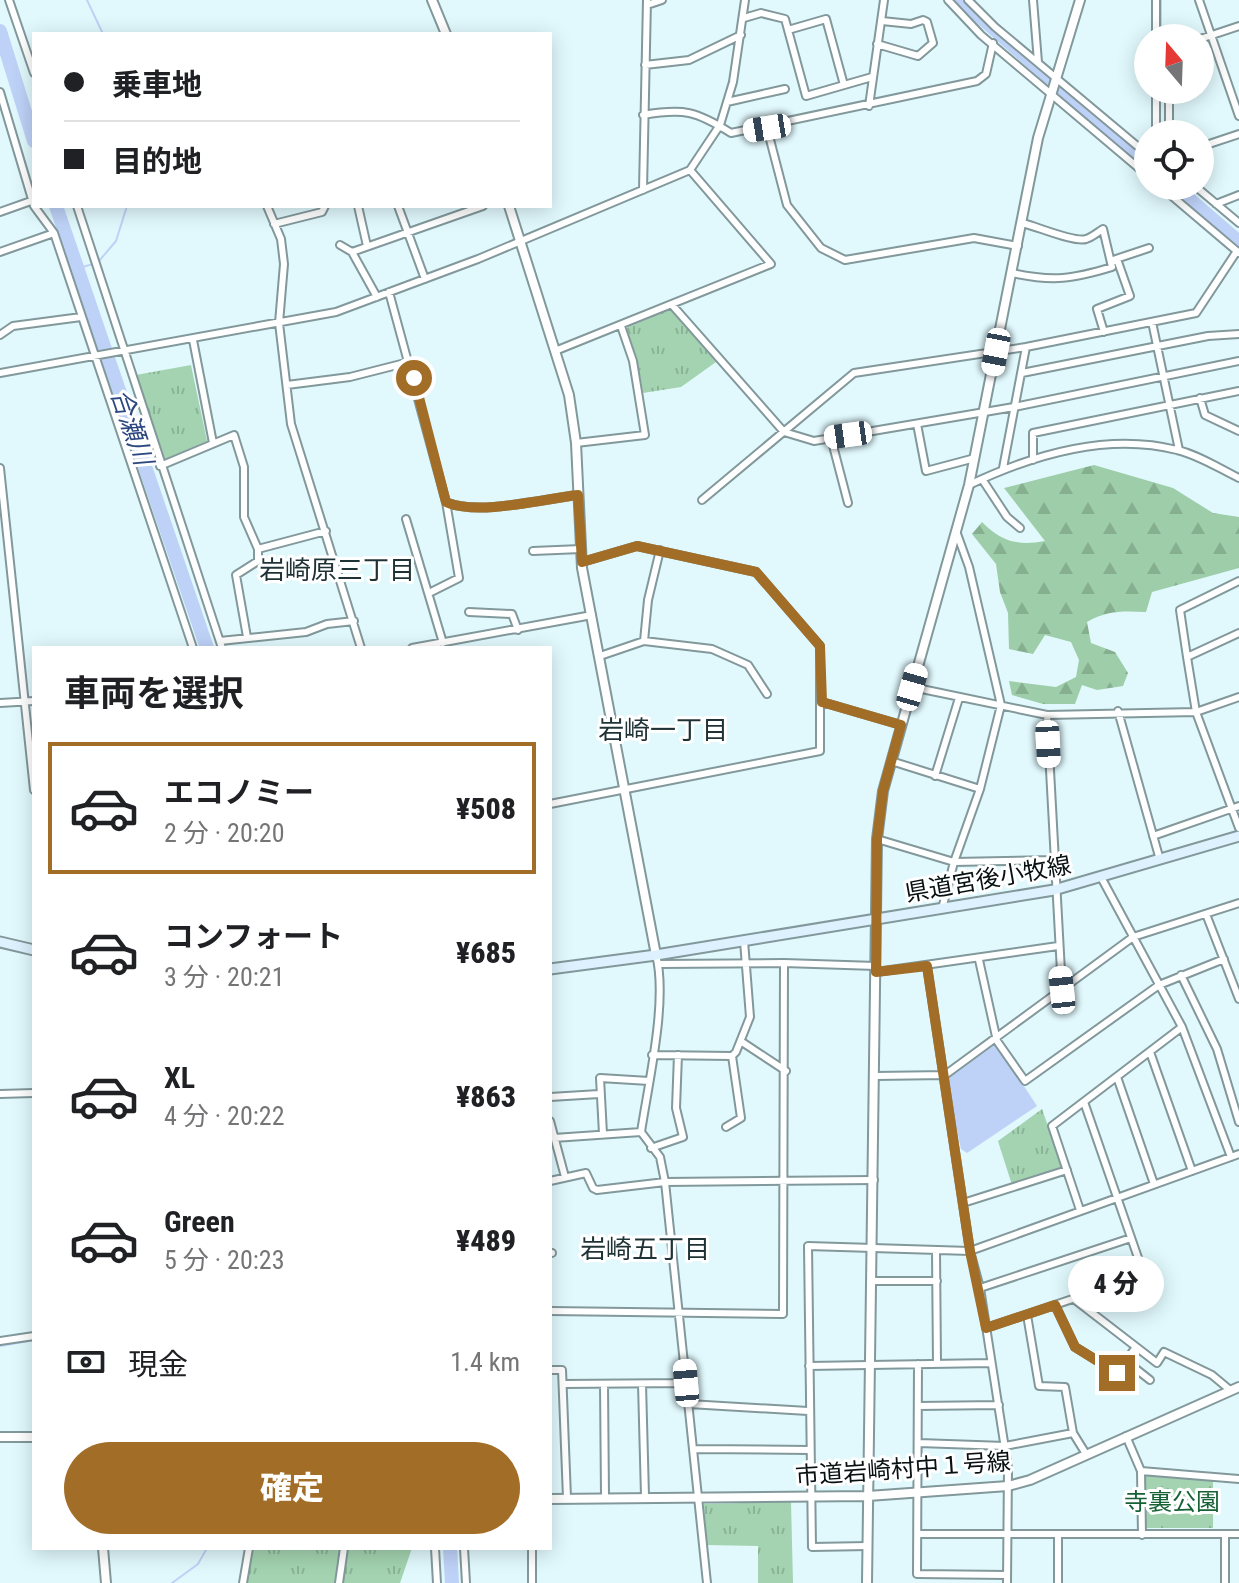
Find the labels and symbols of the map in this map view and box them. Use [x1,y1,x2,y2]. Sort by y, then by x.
north arrow [1134,24,1214,104]
car [741,112,793,144]
car [980,326,1012,378]
route start [396,360,432,396]
water label: 合瀬川 [105,385,160,472]
car [823,420,873,450]
district label: 岩崎原三丁目 [259,555,415,585]
car [894,661,930,713]
district label: 岩崎一丁目 [598,715,728,745]
car [1035,719,1061,769]
street label: 県道宮後小牧線 [903,851,1073,907]
car [1048,965,1076,1015]
district label: 岩崎五丁目 [580,1234,710,1264]
callout: 4 分 [1069,1257,1165,1313]
route end [1099,1355,1135,1391]
car [672,1358,700,1408]
street label: 市道岩崎村中１号線 [794,1448,1012,1490]
park label: 寺裏公園 [1124,1488,1220,1516]

